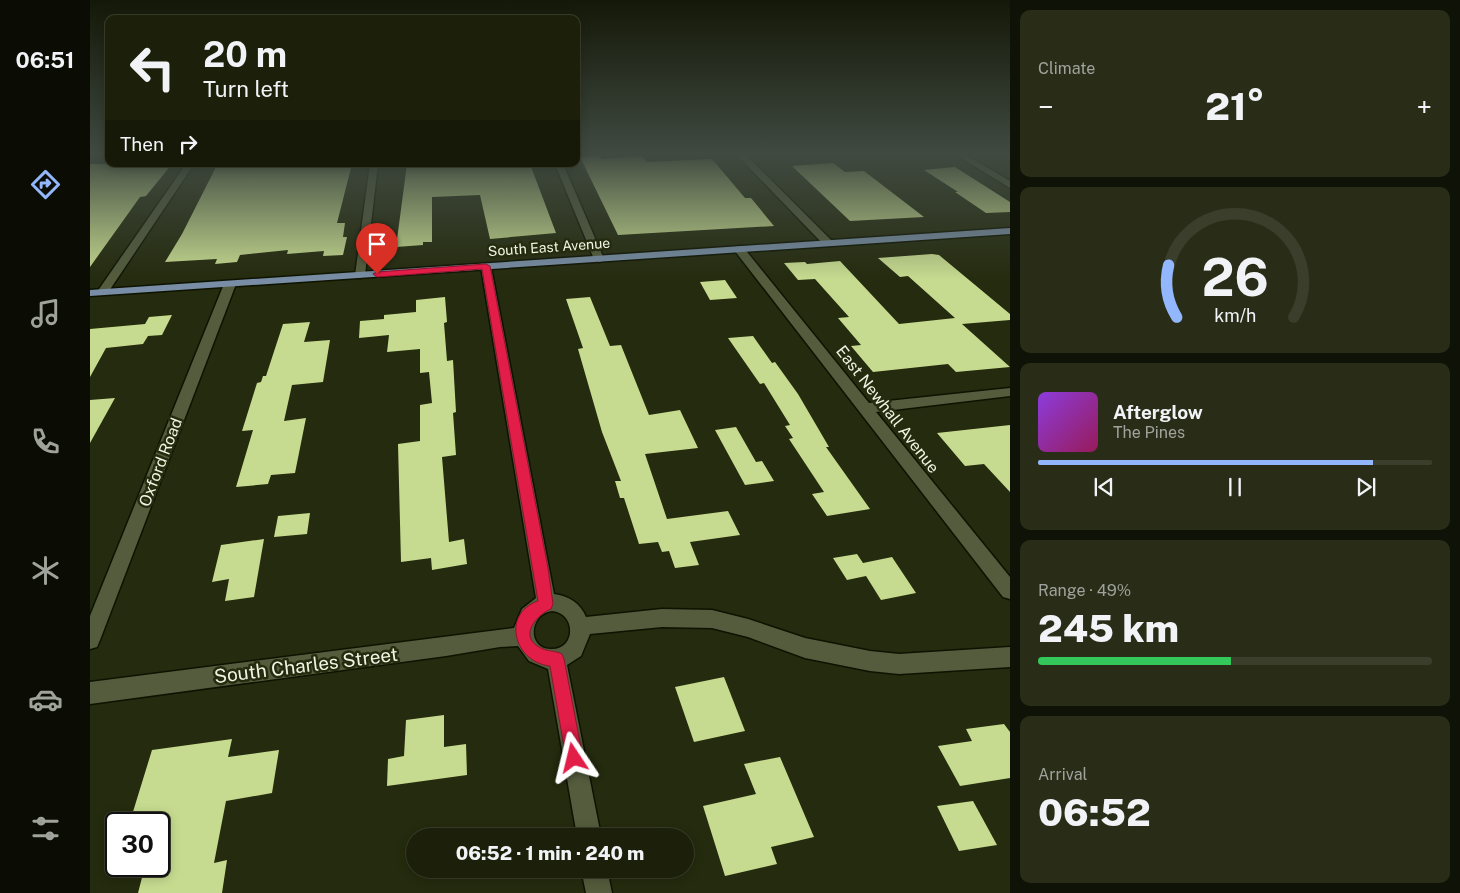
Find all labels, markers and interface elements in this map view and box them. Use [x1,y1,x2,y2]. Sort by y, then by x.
text: 20 m [203,34,287,75]
icon: left [120,35,185,100]
text: 06:51 [16,47,74,73]
text: Climate [1038,59,1095,78]
text: Turn left [203,76,289,102]
text: 21° [1205,84,1265,129]
text: − [1038,90,1054,123]
text: + [1416,90,1432,123]
icon: right [174,130,202,158]
text: Then [120,133,164,155]
icon: directions [28,167,63,202]
pin [356,223,398,274]
icon: arrive [363,230,391,258]
street label: South East Avenue [487,235,611,259]
text: 26 [1201,247,1269,308]
icon: music [28,296,63,331]
text: km/h [1214,305,1256,326]
street label: East Newhall Avenue [832,342,943,477]
text: Afterglow [1113,401,1203,423]
street label: Oxford Road [135,415,186,509]
text: The Pines [1113,423,1185,442]
icon: phone [28,424,63,459]
icon: previous [1090,473,1118,501]
icon: pause [1221,473,1249,501]
icon: next [1352,473,1380,501]
icon: climate [28,553,63,588]
text: Range · 49% [1038,581,1131,600]
text: 245 km [1038,606,1179,651]
street label: South Charles Street [213,643,399,687]
icon: car [28,682,63,717]
position arrow [547,731,599,783]
text: Arrival [1038,765,1087,784]
text: 06:52 [1038,790,1151,835]
icon: filters [28,811,63,846]
speed limit sign: 30 [105,812,170,877]
text: 06:52 · 1 min · 240 m [456,842,644,864]

